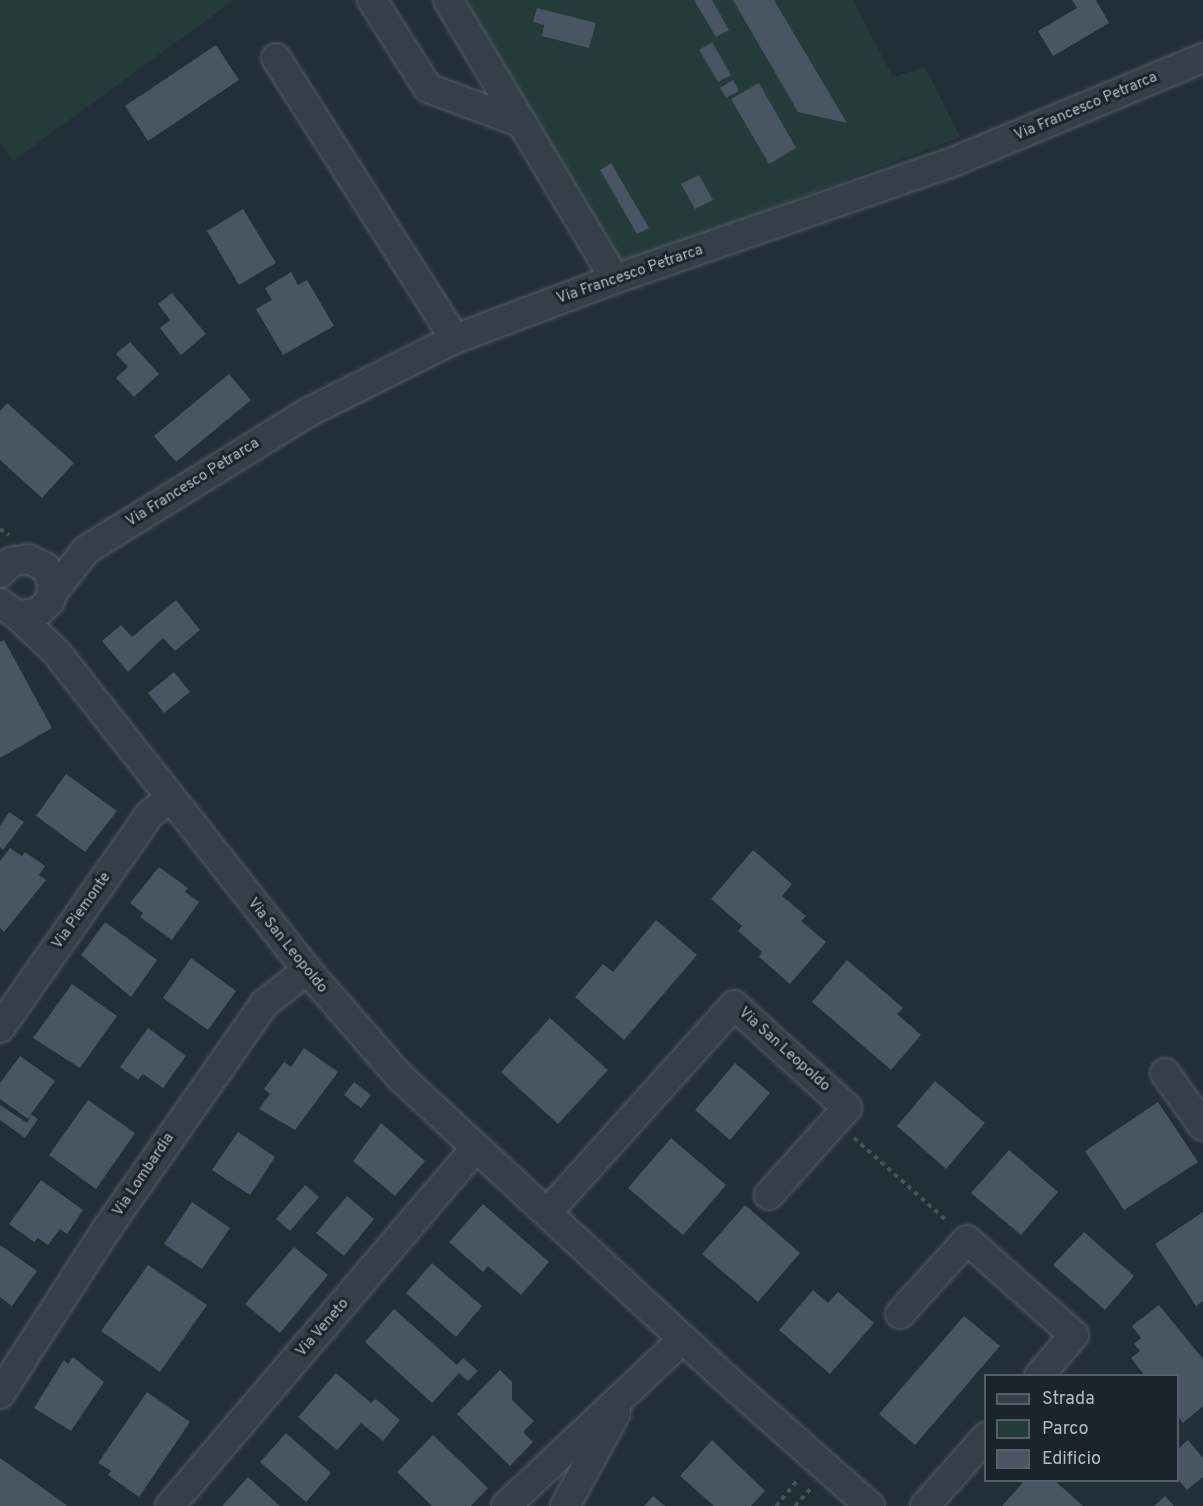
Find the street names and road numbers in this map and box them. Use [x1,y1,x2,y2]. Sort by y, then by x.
street label: Via Francesco Petrarca [1012,69,1160,145]
street label: Via Francesco Petrarca [555,242,705,308]
street label: Via Francesco Petrarca [123,435,263,531]
street label: Via Piemonte [49,869,115,953]
street label: Via San Leopoldo [243,895,331,997]
street label: Via San Leopoldo [735,1004,833,1096]
street label: Via Lombardia [110,1130,178,1220]
street label: Via Veneto [293,1295,353,1361]

